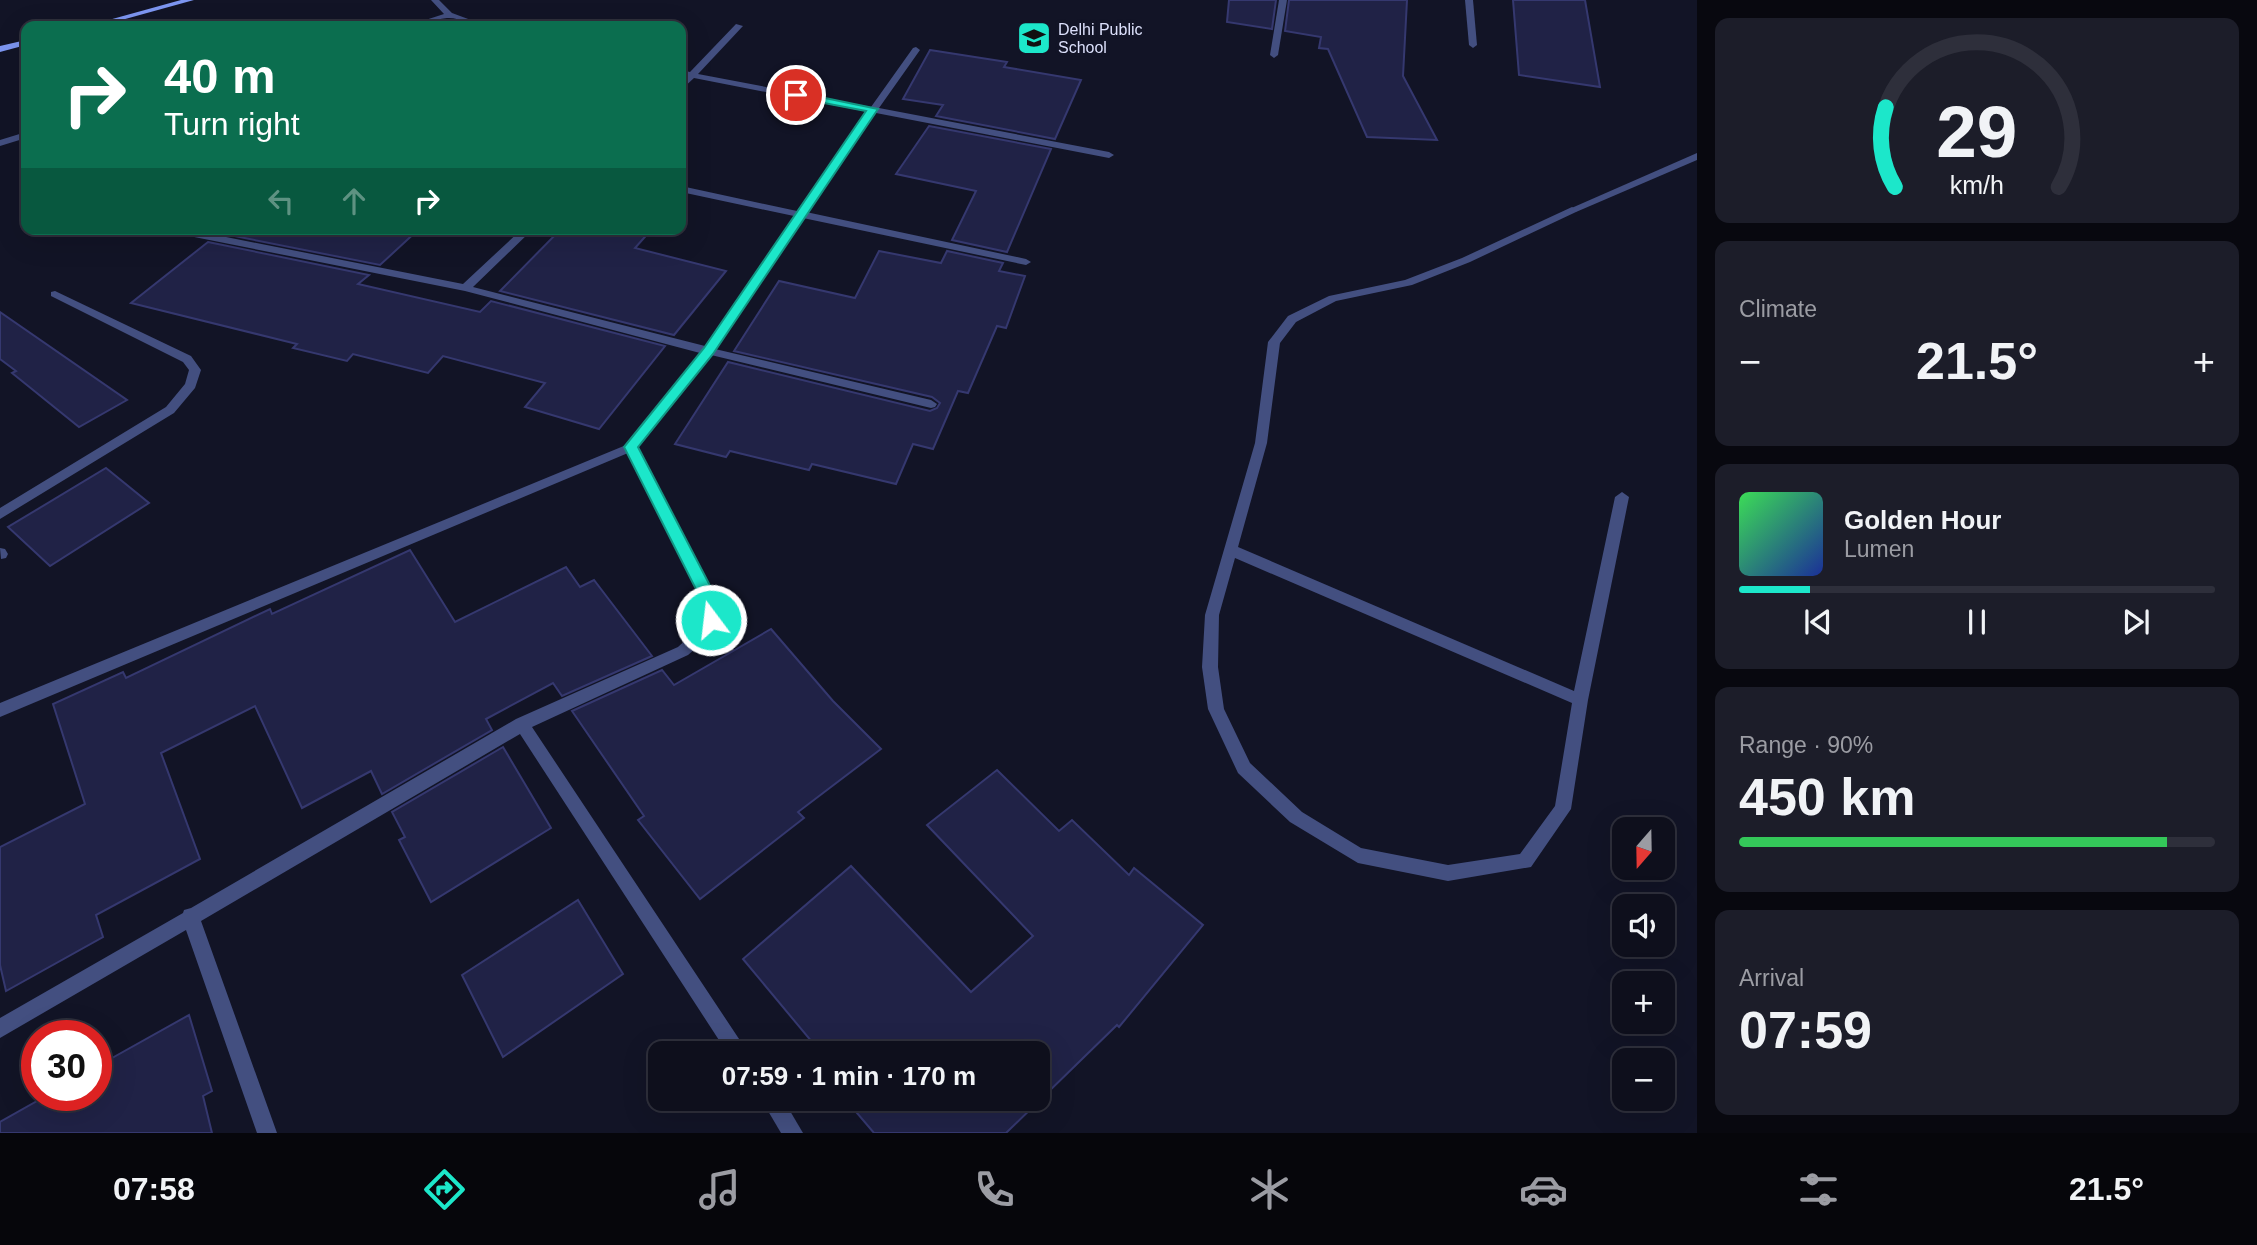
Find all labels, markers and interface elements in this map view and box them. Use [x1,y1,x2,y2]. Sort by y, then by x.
school or university icon: Delhi Public School [1015,19,1053,57]
place label: Delhi Public School [1058,21,1142,56]
icon: right [49,49,140,140]
text: 40 m [164,49,276,103]
pin [766,65,826,125]
icon: arrive [777,76,815,114]
text: 29 [1937,91,2017,172]
text: Turn right [164,106,300,142]
text: km/h [1950,170,2004,198]
icon: left [262,182,300,220]
icon: ahead [335,182,373,220]
icon: right [408,182,446,220]
text: Climate [1739,296,1817,322]
text: 21.5° [1916,332,2038,390]
text: − [1739,341,1761,383]
text: + [2193,341,2215,383]
text: Golden Hour [1844,505,2001,535]
text: Lumen [1844,536,1914,562]
position arrow [674,583,748,657]
icon: previous [1799,603,1837,641]
icon: pause [1958,603,1996,641]
icon: next [2117,603,2155,641]
text: Range · 90% [1739,732,1873,758]
text: 450 km [1739,768,1915,826]
north arrow [1612,817,1675,880]
map controls [1612,817,1675,1111]
button: sound [1612,894,1675,957]
text: Arrival [1739,965,1804,991]
button: + [1612,971,1675,1034]
text: 07:59 [1739,1001,1872,1059]
speed limit sign: 30 [21,1020,112,1111]
button: − [1612,1048,1675,1111]
text: 07:59 · 1 min · 170 m [722,1061,976,1091]
icon: directions [420,1165,469,1214]
icon: music [695,1165,744,1214]
icon: phone [970,1165,1019,1214]
icon: climate [1245,1165,1294,1214]
icon: car [1519,1165,1568,1214]
icon: filters [1794,1165,1843,1214]
text: 07:58 [113,1171,195,1207]
text: 21.5° [2069,1171,2144,1207]

